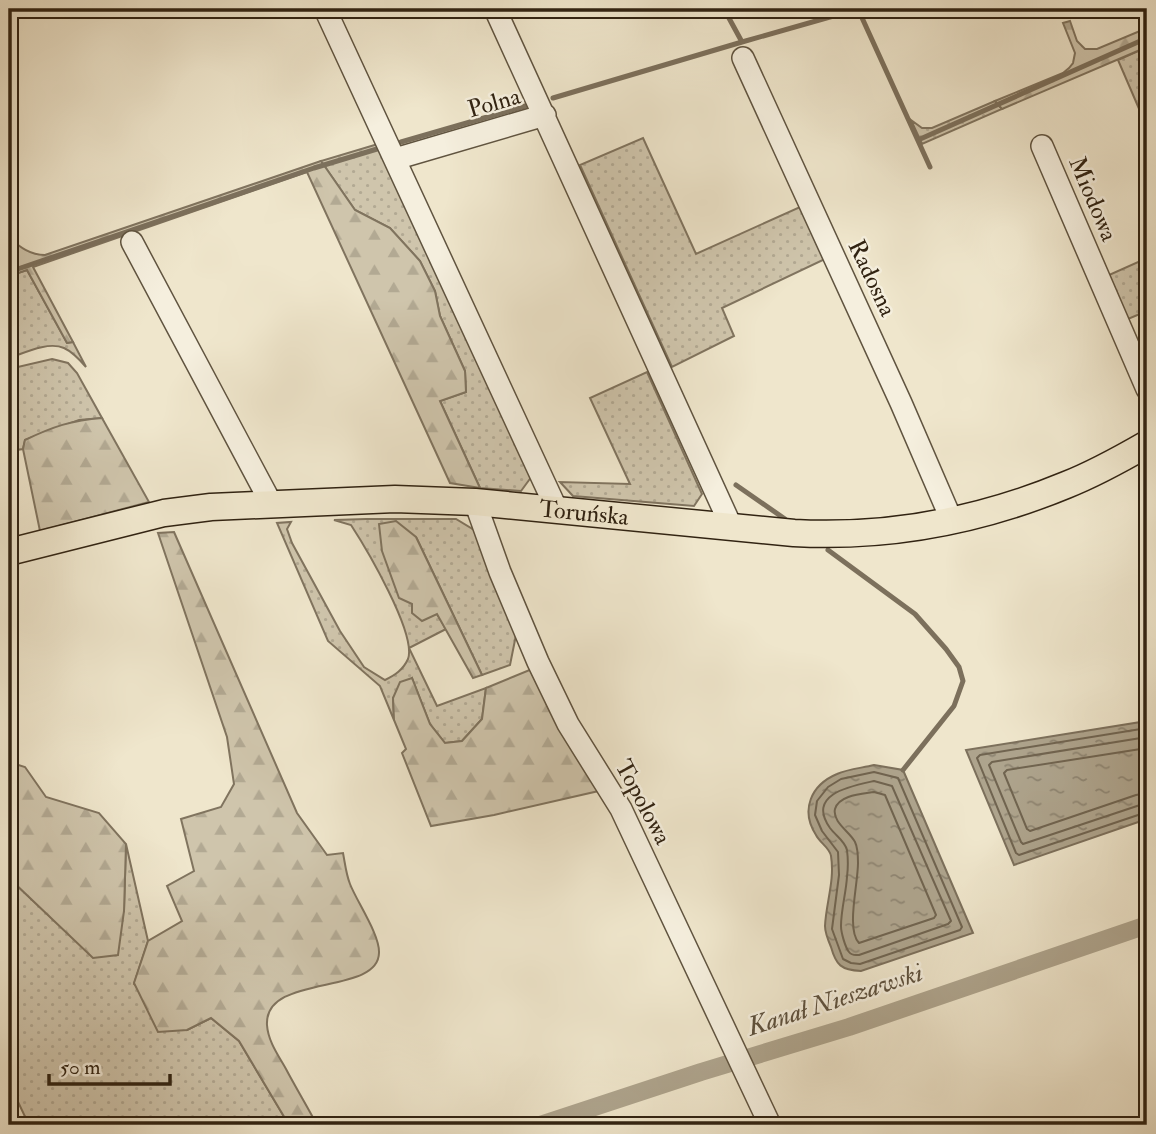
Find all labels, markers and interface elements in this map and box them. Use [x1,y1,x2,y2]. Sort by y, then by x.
street label: Polna [464,80,525,125]
street label: Miodowa [1061,152,1125,247]
street label: Radosna [841,235,904,322]
street label: Toruńska [538,493,631,532]
street label: Topolowa [608,754,679,851]
water label: Kanał Nieszawski [741,957,927,1044]
scale bar [49,1043,170,1087]
text: 50 m [60,1054,101,1081]

